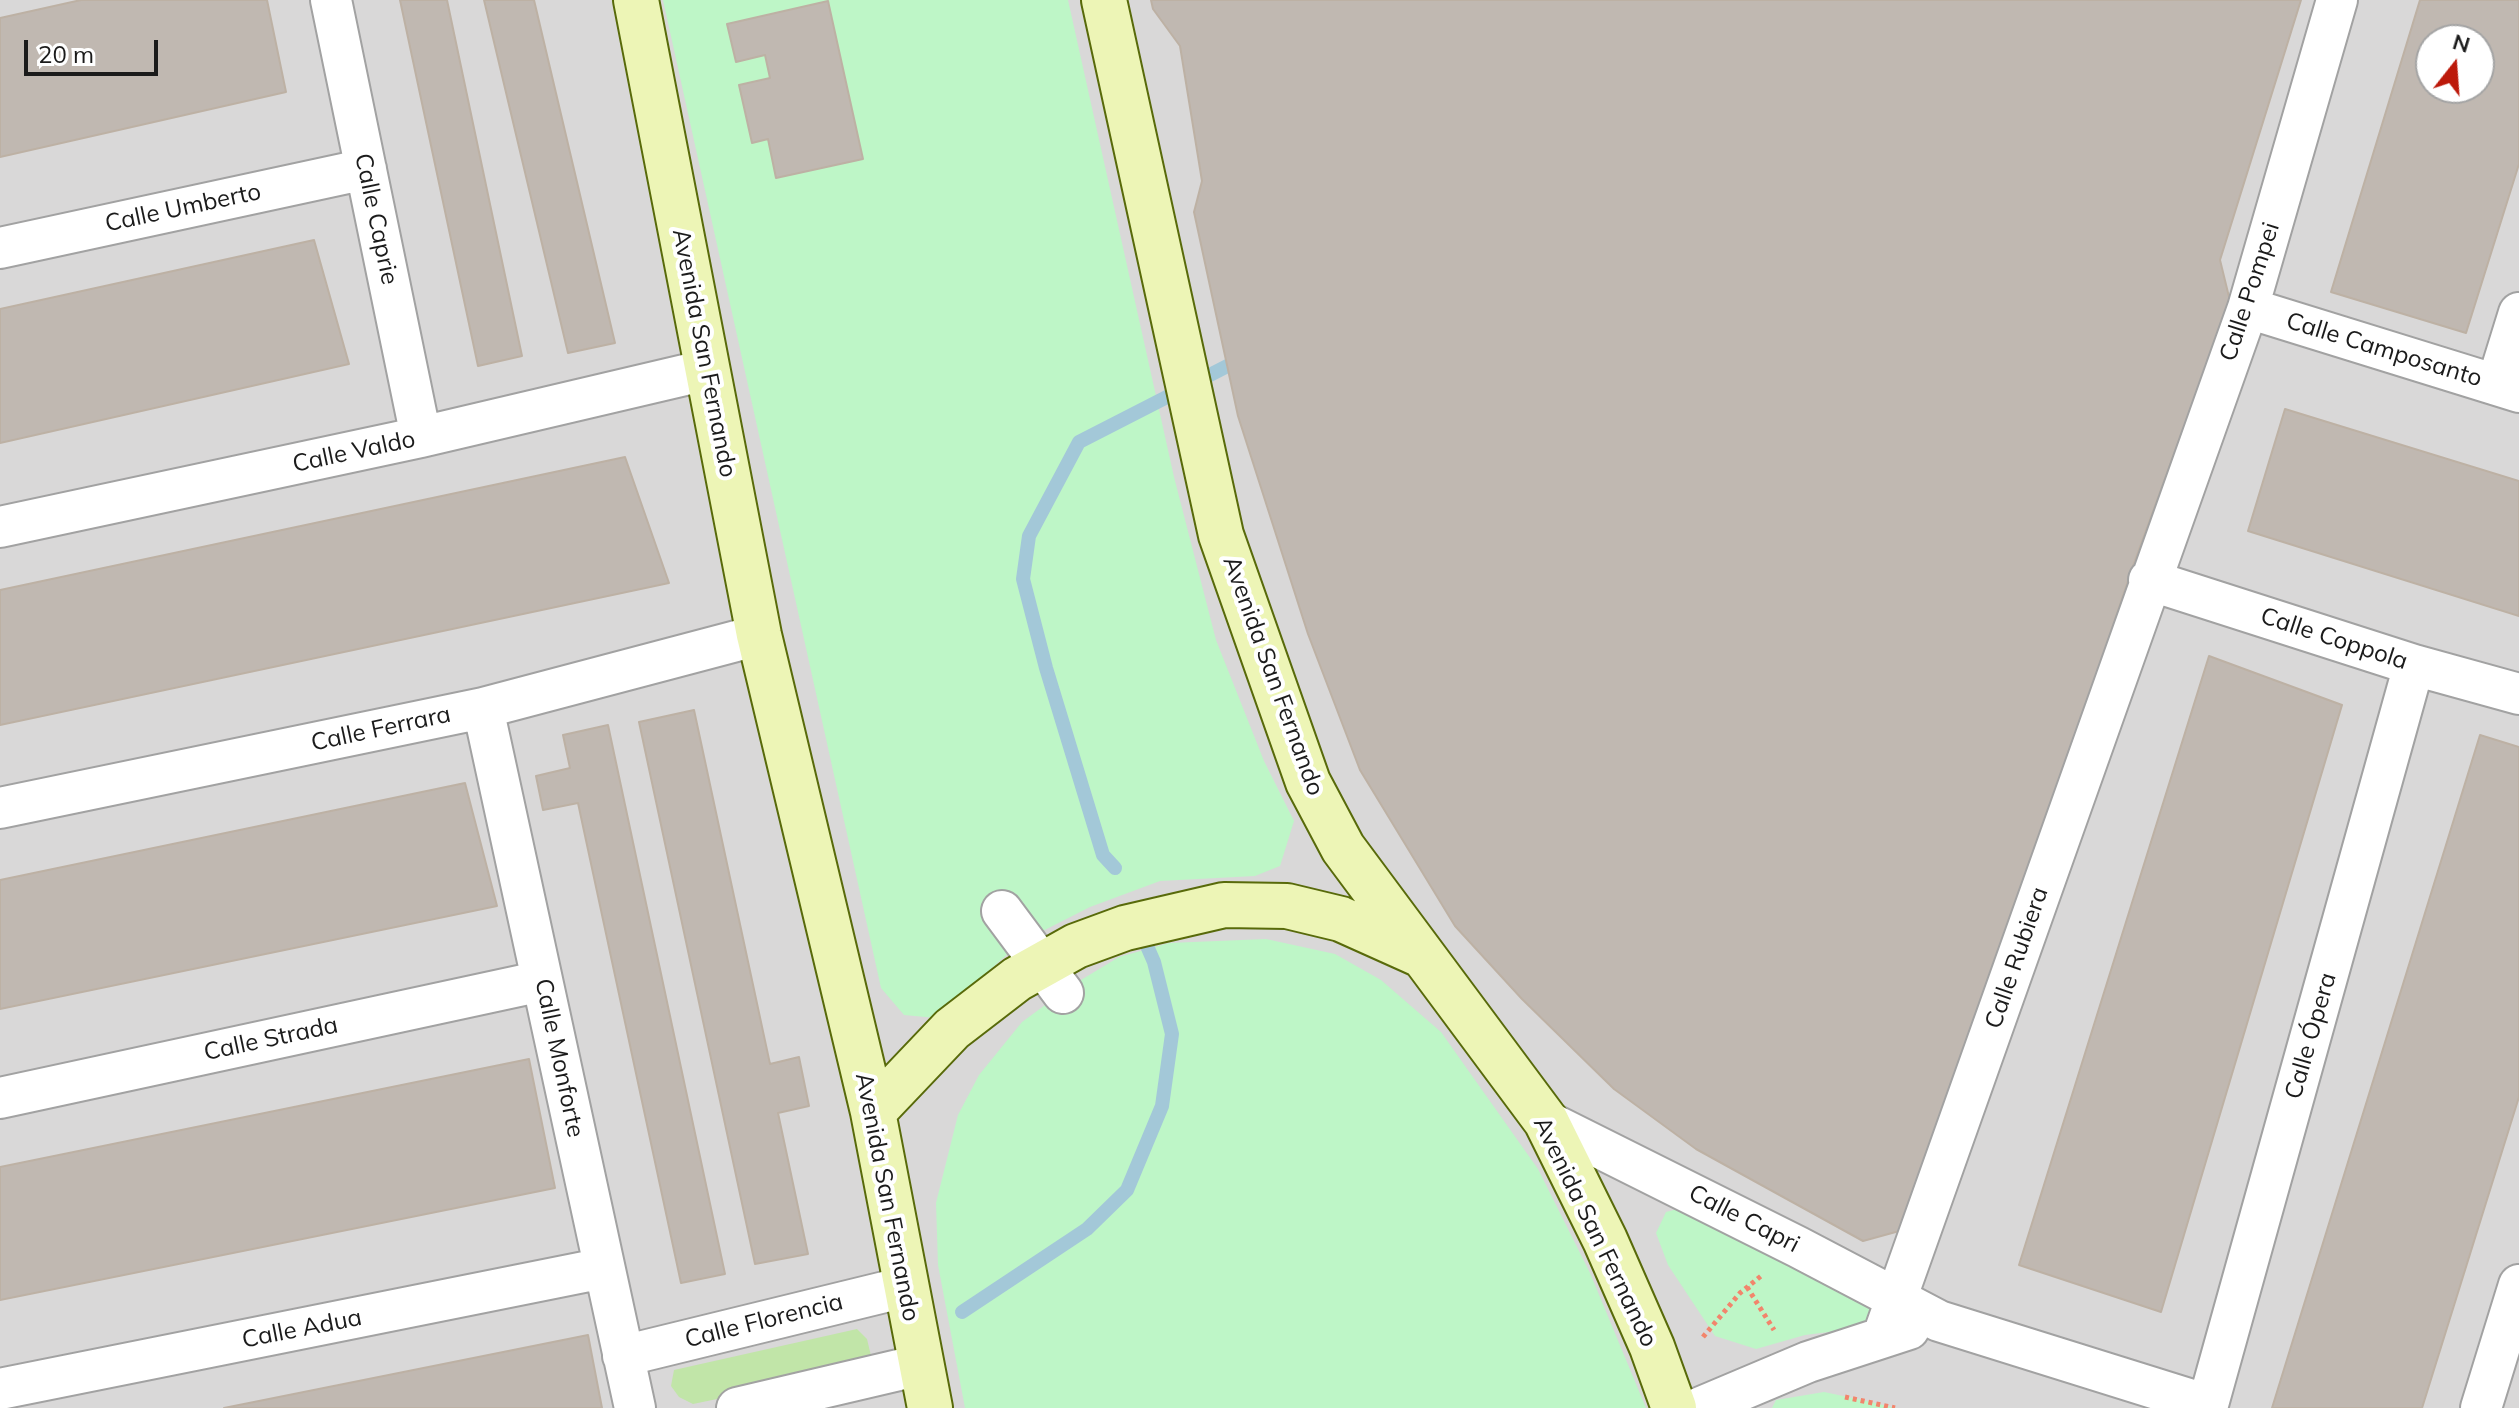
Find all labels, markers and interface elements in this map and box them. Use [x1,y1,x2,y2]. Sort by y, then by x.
scale bar [28,24,162,74]
north arrow [2415,24,2495,104]
text: N [2449,27,2473,59]
text: 20 m [38,39,94,69]
street label: Calle Caprie [348,151,404,287]
street label: Calle Umberto [102,177,264,239]
street label: Calle Pompei [2214,219,2286,365]
street label: Avenida San Fernando [666,226,742,480]
street label: Calle Camposanto [2283,307,2485,393]
street label: Calle Valdo [290,425,418,479]
street label: Avenida San Fernando [1216,552,1330,800]
street label: Calle Coppola [2257,602,2411,676]
street label: Calle Ferrara [309,700,453,758]
street label: Calle Rubiera [1979,883,2055,1033]
street label: Calle Ópera [2279,969,2343,1103]
street label: Calle Monforte [528,976,590,1140]
street label: Calle Strada [201,1011,341,1067]
street label: Avenida San Fernando [849,1070,925,1324]
street label: Avenida San Fernando [1527,1112,1663,1352]
street label: Calle Capri [1684,1179,1804,1259]
street label: Calle Florencia [682,1287,846,1355]
street label: Calle Adua [240,1303,364,1355]

